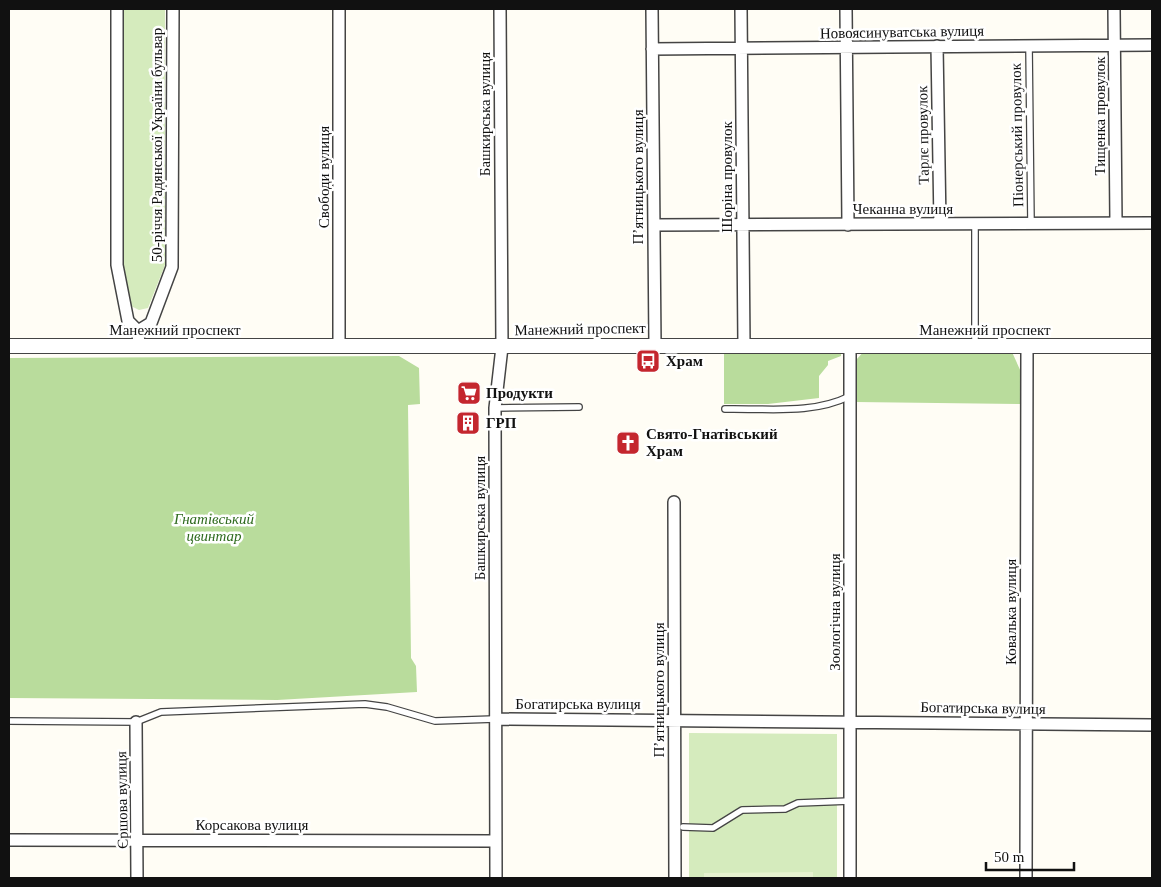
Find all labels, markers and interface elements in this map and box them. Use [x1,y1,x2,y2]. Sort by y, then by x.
street label: Новоясинуватська вулиця [820,23,984,41]
street label: 50-річчя Радянської України бульвар [149,28,165,262]
street label: Башкирська вулиця [477,52,493,176]
street label: Тищенка провулок [1092,56,1108,176]
street label: Пiонерський провулок [1008,62,1026,207]
street label: Тарлє провулок [914,85,932,185]
street label: П’ятницького вулиця [630,109,646,245]
street label: Шоріна провулок [719,121,735,233]
street label: Свободи вулиця [316,126,332,228]
street label: Чеканна вулиця [853,201,953,217]
street label: Манежний проспект [514,320,646,338]
street label: Манежний проспект [109,322,241,338]
street label: Манежний проспект [919,322,1051,338]
bus stop icon: Храм [635,348,661,374]
place label: Храм [666,353,703,369]
supermarket icon: Продукти [456,380,482,406]
place label: Продукти [486,385,553,401]
building icon: ГРП [455,410,481,436]
place label: ГРП [486,415,517,431]
place label: Свято-Гнатівський Храм [646,426,778,459]
church icon: Свято-Гнатівський Храм [615,430,641,456]
street label: Башкирська вулиця [472,456,488,580]
park label: Гнатівський цвинтар [173,511,254,544]
street label: Зоологічна вулиця [827,553,843,671]
street label: Ковалька вулиця [1003,559,1019,665]
street label: П’ятницького вулиця [651,622,667,758]
street label: Богатирська вулиця [515,696,641,712]
street label: Богатирська вулиця [920,699,1046,717]
street label: Єршова вулиця [113,751,131,849]
street label: Корсакова вулиця [196,817,309,833]
scale bar [986,840,1074,872]
text: 50 m [994,849,1025,865]

